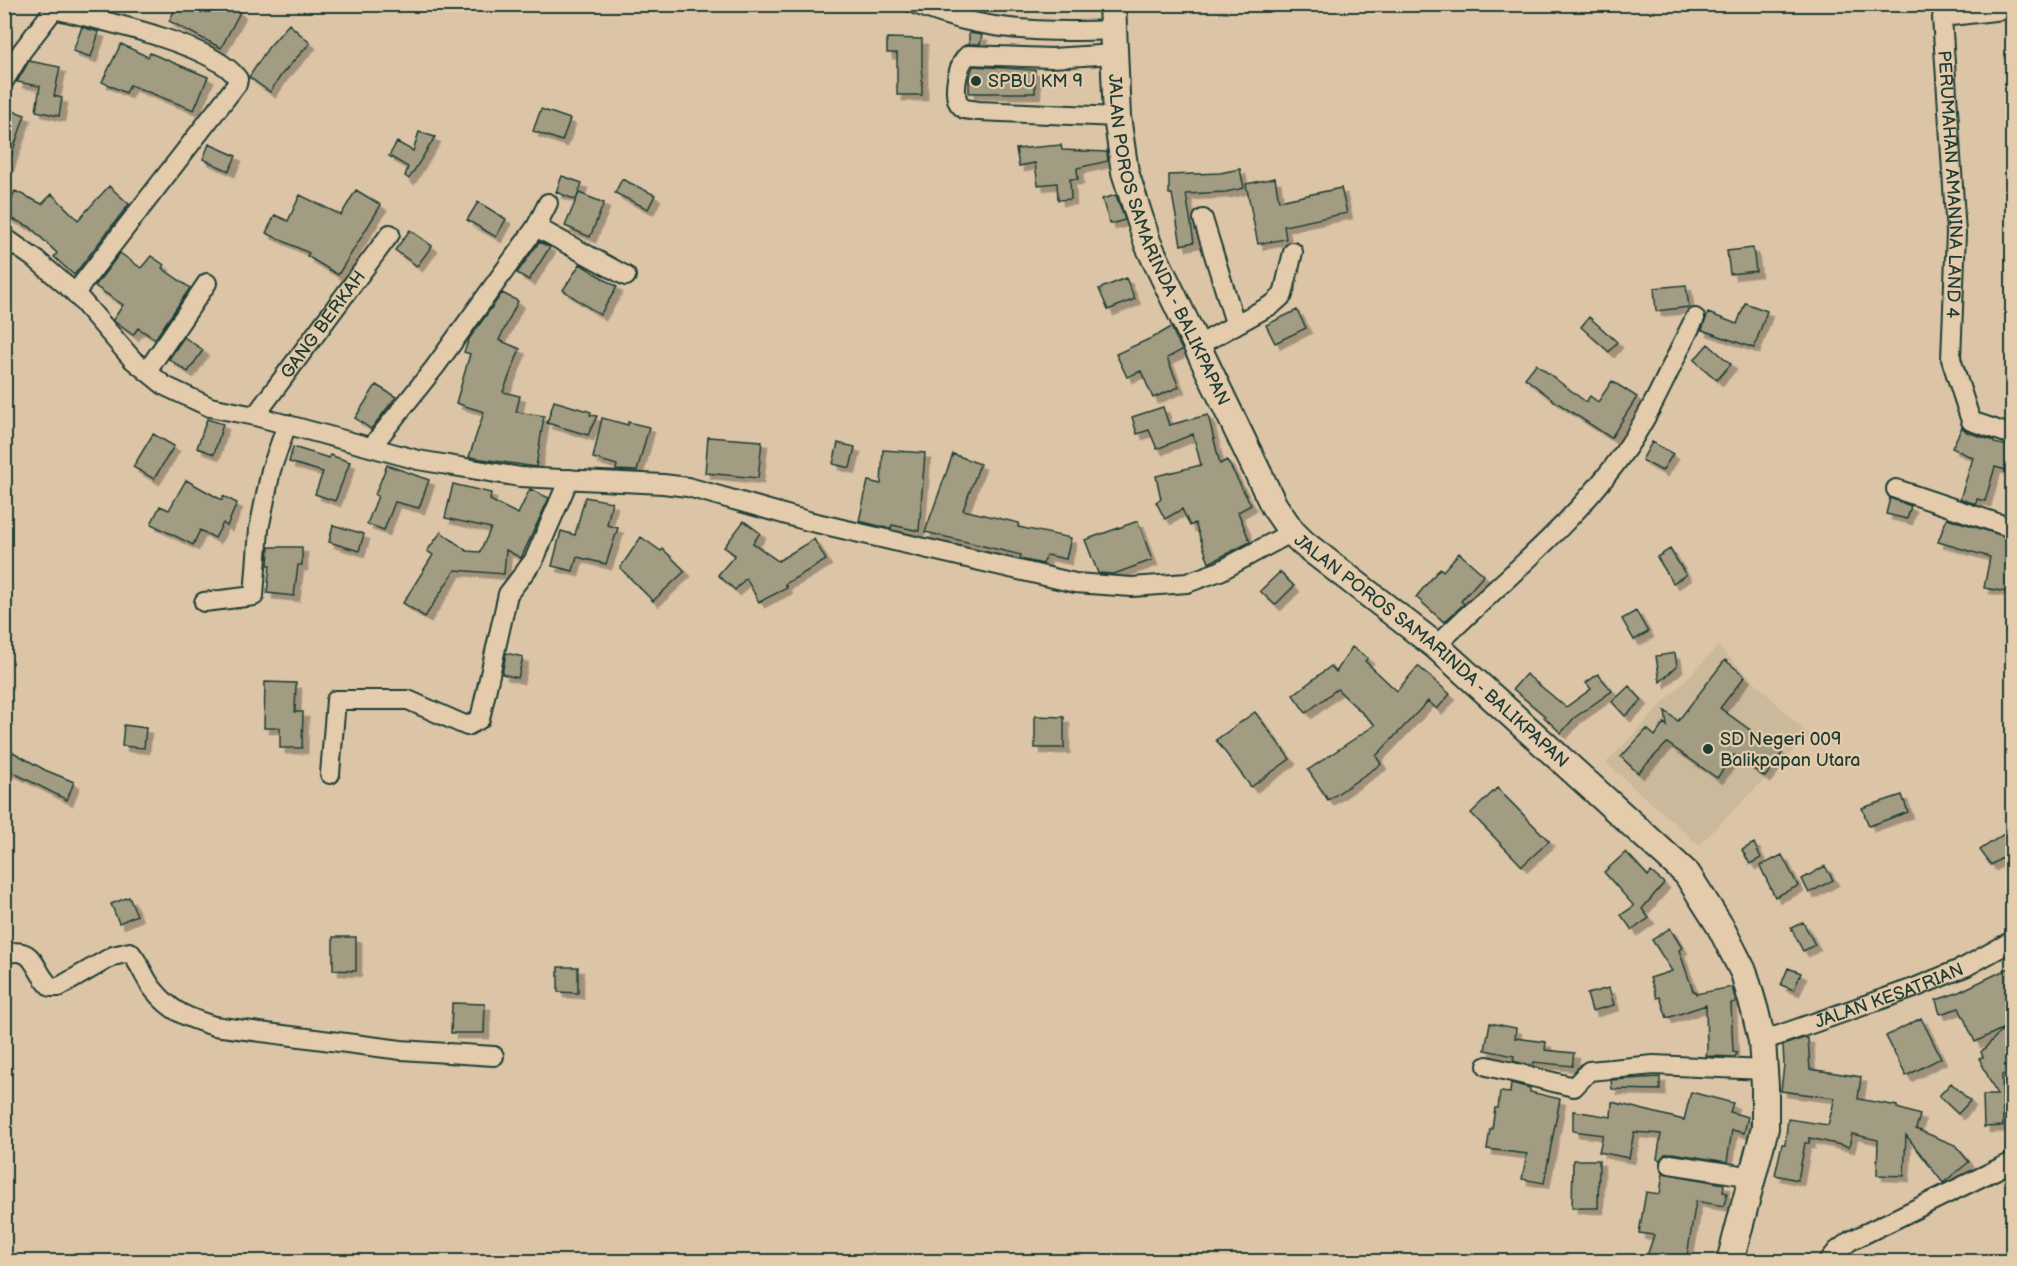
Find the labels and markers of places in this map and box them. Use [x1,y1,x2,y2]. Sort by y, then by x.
place label: SPBU KM 9 [988,71,1083,92]
marker: SPBU KM 9 [969,74,983,88]
place label: SD Negeri 009 Balikpapan Utara [1720,729,1861,771]
marker: SD Negeri 009 Balikpapan Utara [1701,742,1715,756]

